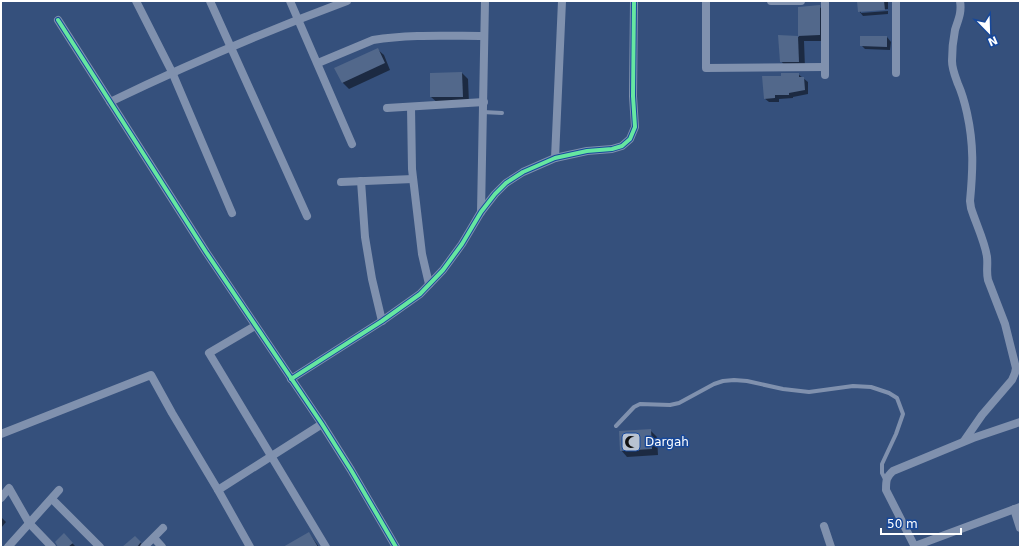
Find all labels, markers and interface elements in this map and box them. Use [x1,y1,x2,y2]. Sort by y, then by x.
north arrow [969,12,1009,52]
text: N [986,33,999,49]
mosque icon: Dargah [620,431,642,453]
place label: Dargah [645,435,689,449]
scale bar [881,510,961,536]
text: 50 m [887,517,918,531]

